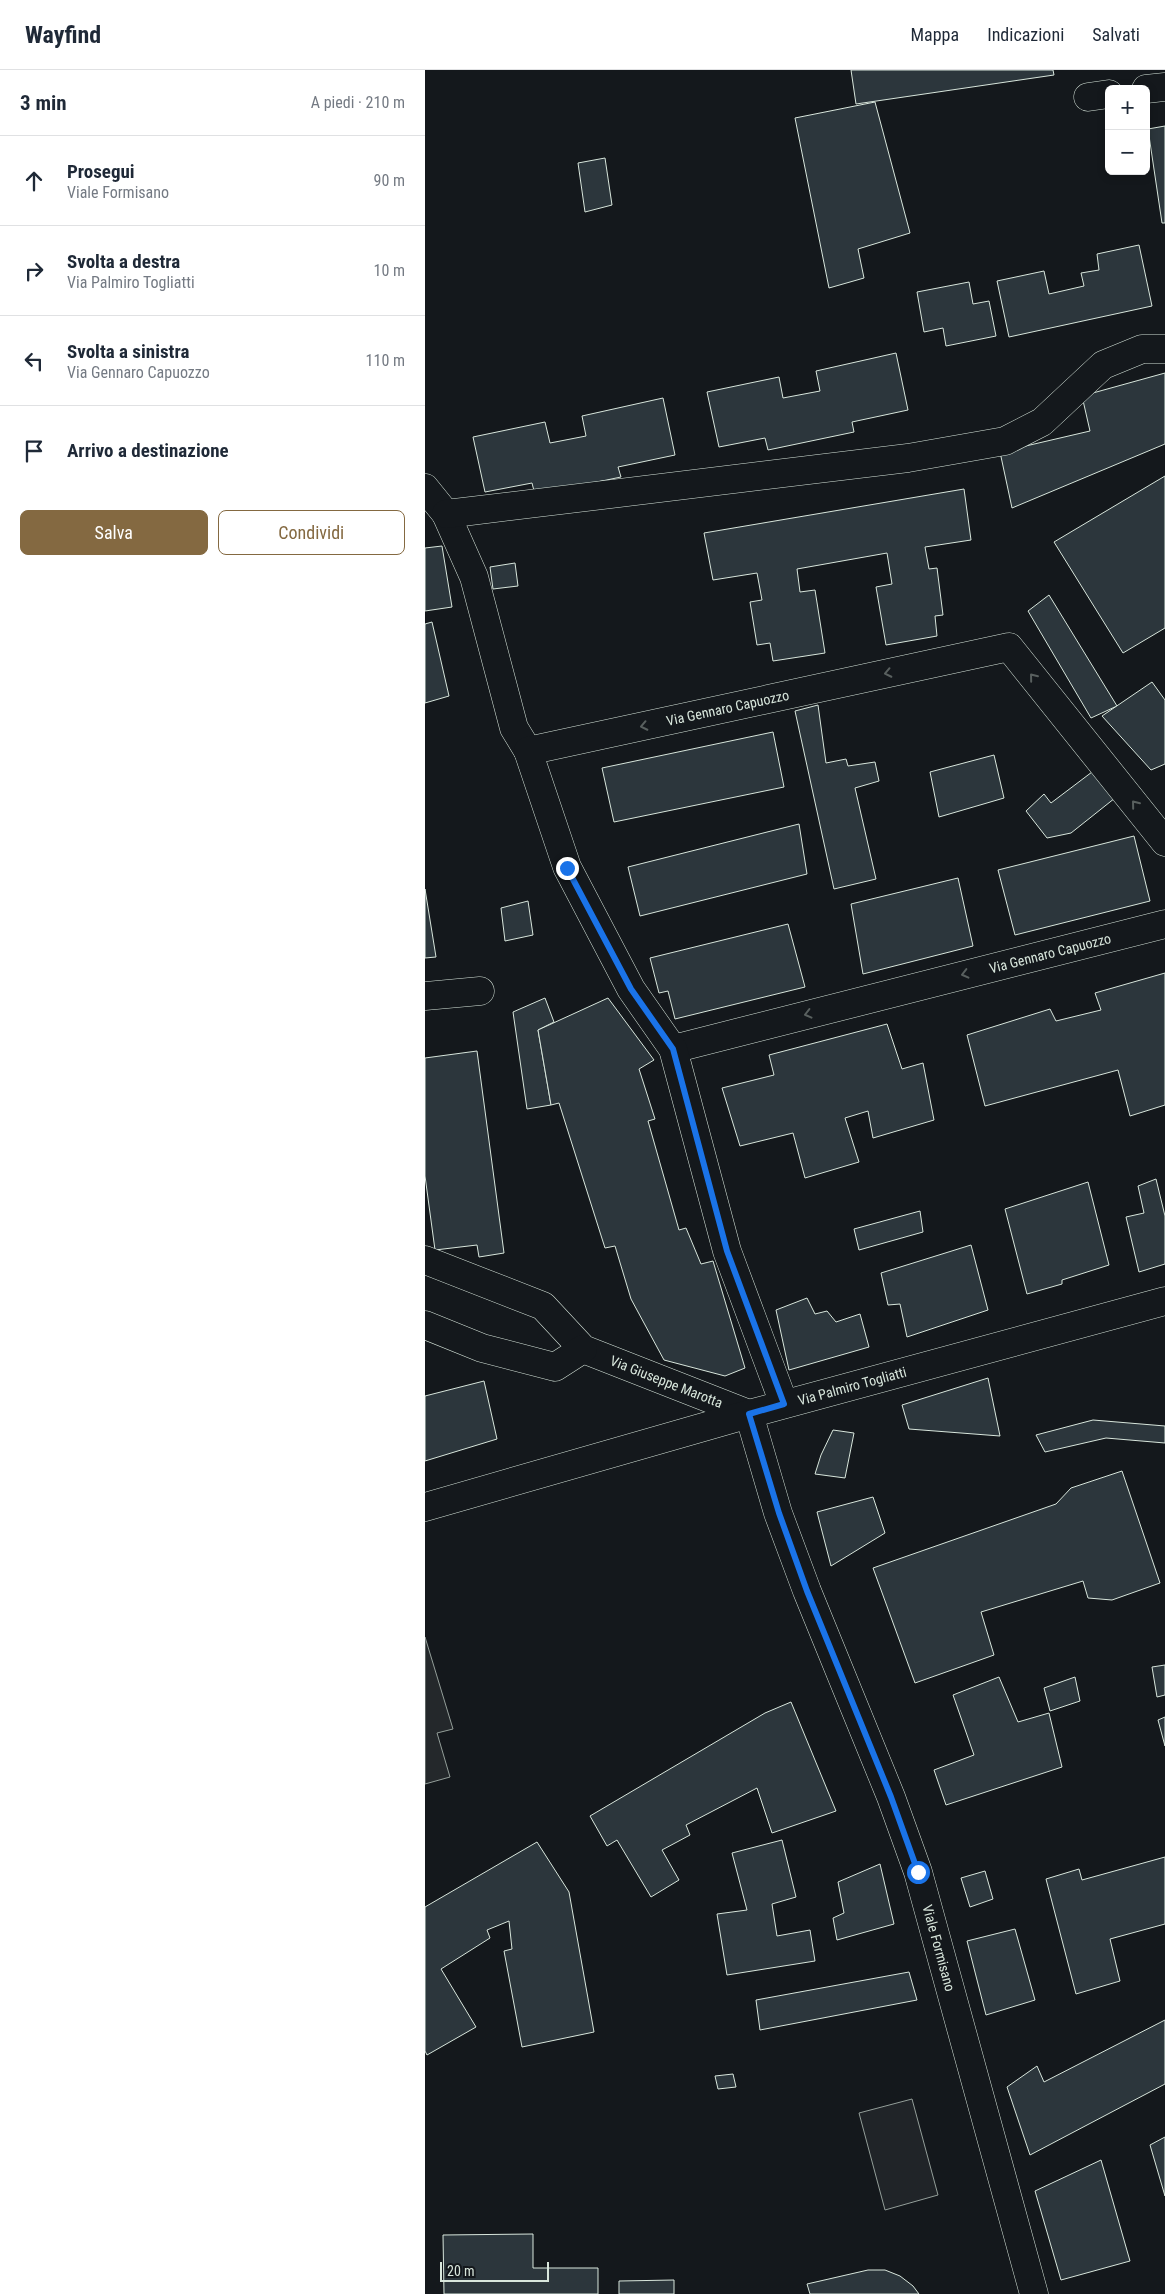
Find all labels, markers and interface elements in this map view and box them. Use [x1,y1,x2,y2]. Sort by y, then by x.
text: Wayfind [25,21,101,49]
text: Mappa [911,24,959,45]
text: Indicazioni [987,24,1064,45]
text: Salvati [1092,24,1140,45]
map controls [1105,85,1150,175]
button: + [1105,85,1150,130]
text: 3 min [20,91,67,115]
text: A piedi · 210 m [311,93,405,112]
button: − [1105,130,1150,175]
text: Prosegui [67,160,135,183]
icon: ahead [20,167,48,195]
text: 90 m [373,171,405,190]
text: Viale Formisano [67,183,169,202]
text: Svolta a destra [67,250,180,273]
icon: right [20,257,48,285]
text: 10 m [373,261,405,280]
text: Via Palmiro Togliatti [67,273,195,292]
text: Svolta a sinistra [67,340,189,363]
icon: left [20,347,48,375]
text: 110 m [366,351,405,370]
text: Via Gennaro Capuozzo [67,363,210,382]
icon: arrive [20,437,48,465]
text: Arrivo a destinazione [67,439,229,462]
button: Salva [20,510,208,555]
button: Condividi [218,510,405,555]
one-way arrow [884,667,893,678]
one-way arrow [1031,674,1039,683]
street label: Via Gennaro Capuozzo [665,687,790,729]
one-way arrow [639,720,648,731]
one-way arrow [1132,801,1140,810]
route end [556,857,579,880]
street label: Via Gennaro Capuozzo [987,930,1113,976]
one-way arrow [962,969,970,979]
one-way arrow [804,1009,812,1019]
street label: Via Giuseppe Marotta [608,1352,725,1411]
street label: Via Palmiro Togliatti [796,1364,908,1408]
route start [907,1861,930,1884]
street label: Viale Formisano [919,1903,958,1993]
scale bar [440,2259,549,2282]
text: 20 m [447,2263,475,2279]

